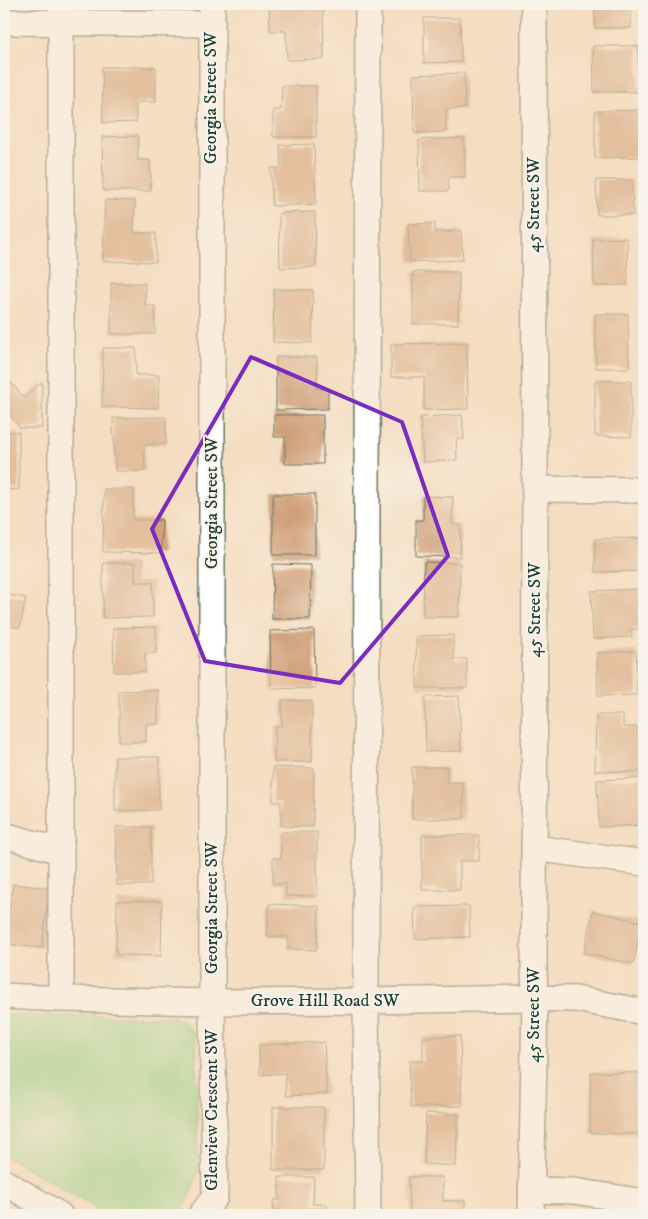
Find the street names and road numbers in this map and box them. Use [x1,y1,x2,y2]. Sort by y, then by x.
street label: Georgia Street SW [200,31,222,164]
street label: 45 Street SW [523,157,545,253]
street label: Georgia Street SW [201,436,223,569]
street label: 45 Street SW [524,562,546,658]
street label: Georgia Street SW [201,841,223,974]
street label: 45 Street SW [523,967,545,1063]
street label: Grove Hill Road SW [251,990,400,1012]
street label: Glenview Crescent SW [201,1028,223,1191]

